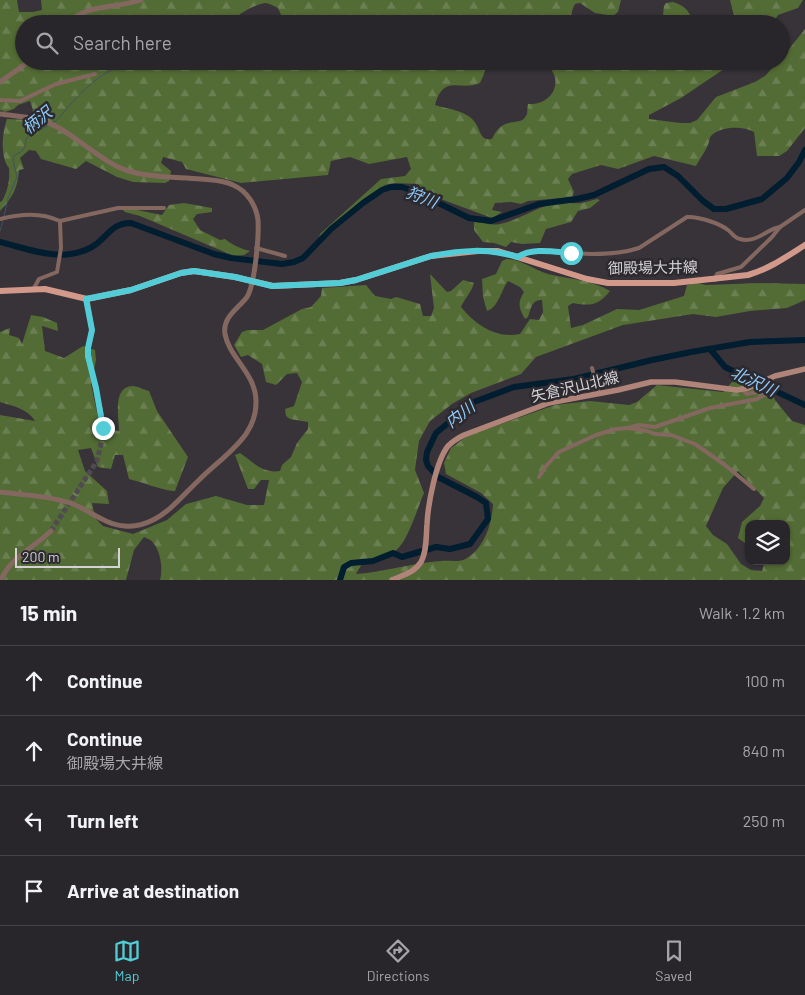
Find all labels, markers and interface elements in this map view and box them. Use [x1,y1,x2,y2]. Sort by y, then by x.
search box [15,15,790,70]
icon: search [33,29,61,57]
text: Search here [73,31,172,54]
water label: 柄沢 [18,101,57,137]
water label: 狩川 [404,182,442,212]
route start [560,242,583,265]
street label: 御殿場大井線 [608,257,698,277]
water label: 北沢川 [728,362,782,400]
street label: 矢倉沢山北線 [529,367,621,405]
water label: 内川 [441,395,480,431]
route end [92,417,115,440]
map controls [745,520,790,565]
button: layers [745,520,790,565]
scale bar [15,545,120,568]
text: 200 m [22,548,60,565]
text: 15 min [20,600,77,625]
text: Walk · 1.2 km [699,603,785,622]
icon: ahead [20,667,48,695]
text: Continue [67,669,143,692]
text: 100 m [745,671,785,690]
text: Continue [67,727,143,750]
icon: ahead [20,737,48,765]
text: 840 m [742,741,785,760]
text: 御殿場大井線 [67,753,163,772]
icon: left [20,807,48,835]
text: Turn left [67,809,138,832]
text: 250 m [743,811,785,830]
icon: arrive [20,877,48,905]
text: Arrive at destination [67,879,239,902]
tab: Map [113,937,141,984]
tab: Directions [367,937,429,984]
tab: Saved [655,937,692,984]

